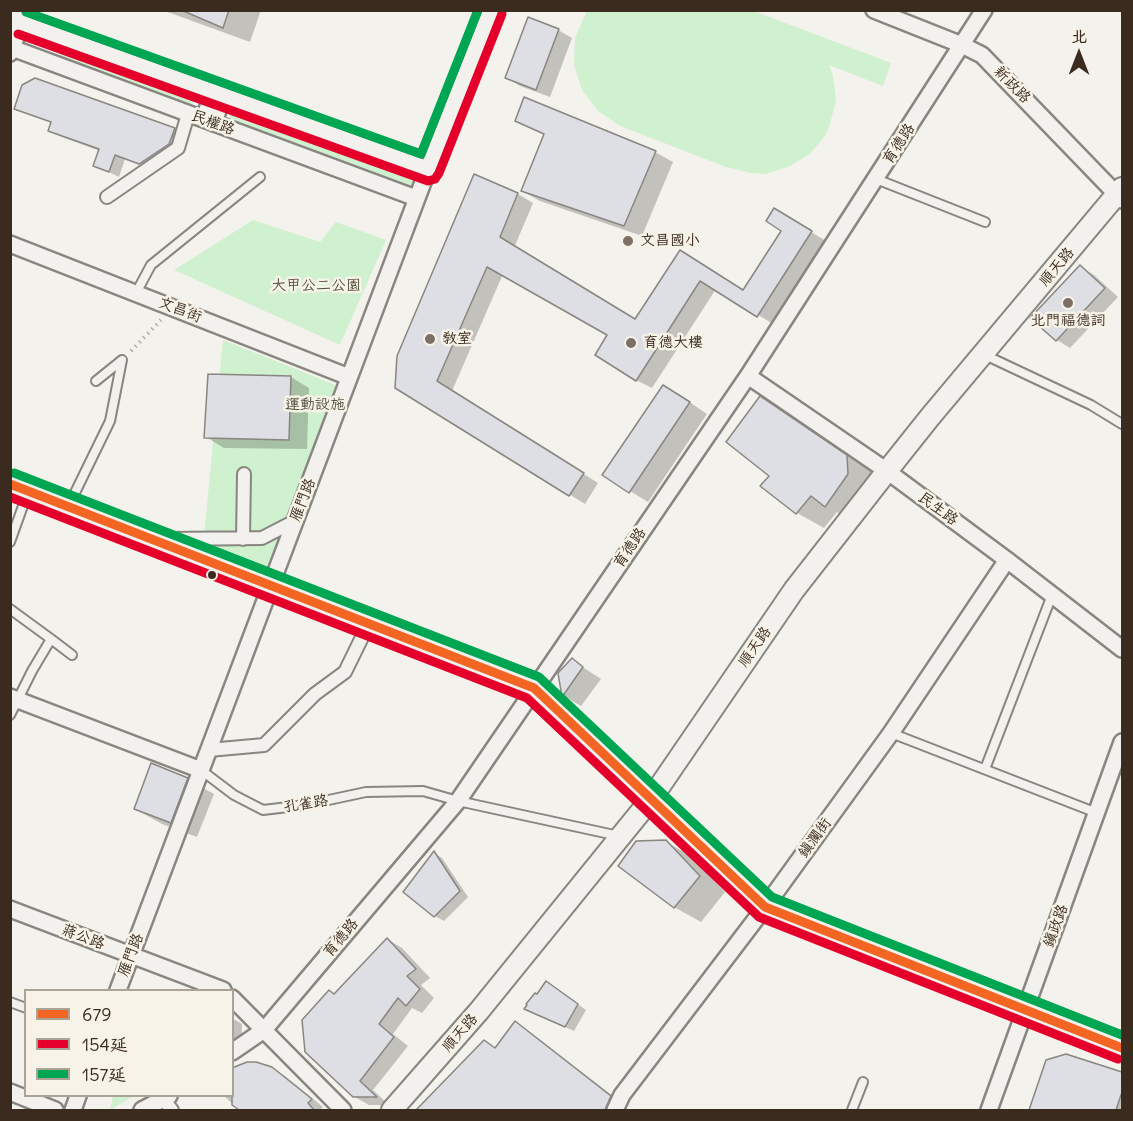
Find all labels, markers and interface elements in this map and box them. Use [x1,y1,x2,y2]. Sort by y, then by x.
north arrow [1049,24,1109,84]
text: 北 [1071,26,1087,46]
street label: 新政路 [990,63,1034,107]
street label: 民權路 [189,107,237,139]
street label: 育德路 [879,120,919,168]
place label: 文昌國小 [640,232,700,250]
marker: 文昌國小 [621,234,635,248]
street label: 順天路 [1036,244,1078,290]
park label: 大甲公二公園 [271,277,361,295]
street label: 文昌街 [156,294,204,326]
marker: 北門福德詞 [1061,296,1075,310]
place label: 北門福德詞 [1031,312,1105,330]
place label: 教室 [442,330,472,348]
marker: 教室 [423,332,437,346]
place label: 育德大樓 [643,334,703,352]
marker: 育德大樓 [624,336,638,350]
park label: 運動設施 [285,396,345,414]
street label: 雁門路 [287,476,319,524]
street label: 民生路 [915,488,961,530]
street label: 育德路 [610,524,650,572]
unlabelled marker [206,569,218,581]
street label: 順天路 [735,623,775,671]
street label: 孔雀路 [282,792,330,816]
street label: 鎮瀾街 [794,815,836,861]
street label: 鎮政路 [1040,902,1072,950]
street label: 育德路 [320,915,362,961]
street label: 蔣公路 [59,921,107,953]
street label: 雁門路 [115,931,147,979]
legend [24,989,234,1097]
text: 679 [82,1003,112,1026]
street label: 順天路 [438,1010,482,1056]
text: 154延 [82,1033,128,1056]
text: 157延 [82,1063,126,1086]

